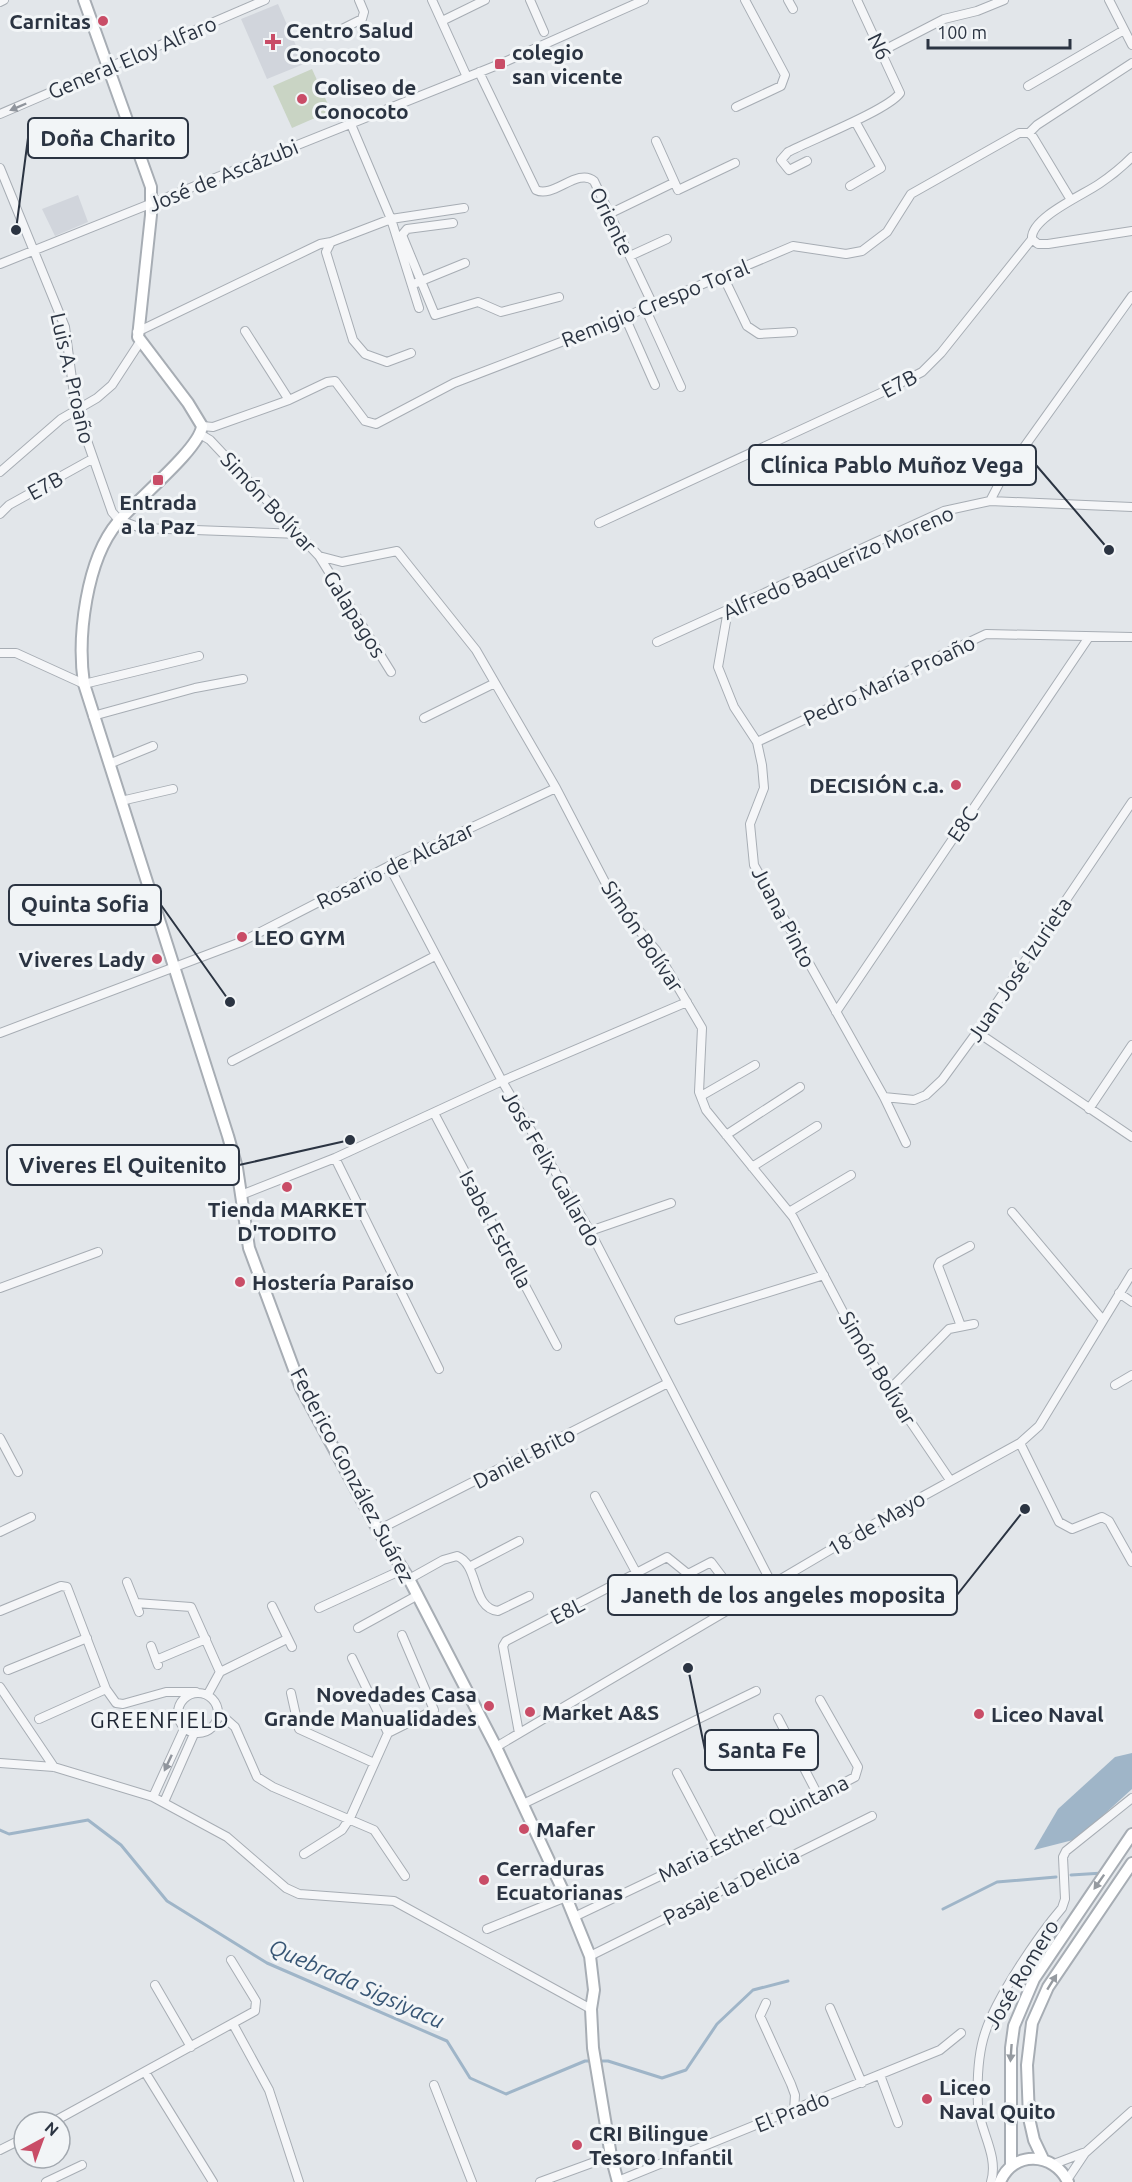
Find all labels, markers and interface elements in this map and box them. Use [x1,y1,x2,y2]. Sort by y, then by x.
place label: Carnitas [9,9,91,33]
street label: General Eloy Alfaro [44,11,220,103]
scale bar [928,12,1070,50]
marker: Carnitas [96,14,110,28]
place label: Centro Salud Conocoto [286,18,414,66]
text: 100 m [937,22,987,42]
street label: N6 [863,29,897,63]
marker: Centro Salud Conocoto [264,33,282,51]
place label: colegio san vicente [512,40,623,88]
marker: colegio san vicente [493,57,507,71]
place label: Coliseo de Conocoto [314,75,416,123]
marker: Coliseo de Conocoto [295,92,309,106]
one-way arrow [9,102,27,112]
callout: Doña Charito [28,118,188,158]
text: Doña Charito [40,125,176,150]
street label: José de Ascázubi [145,134,301,216]
street label: Oriente [585,183,639,259]
street label: Remigio Crespo Toral [558,254,752,352]
street label: Luis A. Proaño [46,310,100,446]
street label: E7B [877,364,921,402]
callout: Clínica Pablo Muñoz Vega [749,445,1036,485]
street label: Simón Bolívar [216,447,322,557]
text: Clínica Pablo Muñoz Vega [760,452,1024,477]
street label: E7B [23,466,67,504]
marker: Entrada a la Paz [151,473,165,487]
place label: Entrada a la Paz [119,490,197,538]
street label: Alfredo Baquerizo Moreno [719,500,957,624]
street label: Galapagos [319,566,391,662]
street label: Pedro María Proaño [799,630,979,730]
place label: DECISIÓN c.a. [809,773,944,797]
marker: DECISIÓN c.a. [949,778,963,792]
street label: E8C [942,802,982,846]
street label: Rosario de Alcázar [312,816,478,914]
street label: Juana Pinto [747,862,821,972]
street label: Simón Bolívar [597,876,689,996]
callout: Quinta Sofia [9,885,161,925]
text: Quinta Sofia [21,891,149,916]
street label: Juan José Izurieta [962,892,1076,1046]
place label: LEO GYM [254,925,346,949]
marker: LEO GYM [235,930,249,944]
place label: Viveres Lady [19,947,145,971]
marker: Viveres Lady [150,952,164,966]
street label: José Felix Gallardo [498,1086,606,1250]
callout: Viveres El Quitenito [7,1145,239,1185]
text: Viveres El Quitenito [19,1152,227,1177]
street label: Isabel Estrella [455,1166,537,1292]
marker: Tienda MARKET D'TODITO [280,1180,294,1194]
place label: Tienda MARKET D'TODITO [208,1197,367,1245]
place label: Hostería Paraíso [252,1270,414,1294]
marker: Hostería Paraíso [233,1275,247,1289]
street label: Simón Bolívar [835,1307,921,1429]
street label: Federico González Suárez [286,1364,420,1586]
street label: Daniel Brito [469,1421,579,1493]
street label: 18 de Mayo [823,1485,929,1561]
callout: Janeth de los angeles moposita [608,1575,957,1615]
text: Janeth de los angeles moposita [621,1582,945,1607]
street label: E8L [546,1591,588,1628]
place label: Novedades Casa Grande Manualidades [264,1682,477,1730]
marker: Novedades Casa Grande Manualidades [482,1699,496,1713]
place label: Market A&S [542,1700,659,1724]
place label: Liceo Naval [991,1702,1104,1726]
marker: Market A&S [523,1705,537,1719]
district label: GREENFIELD [90,1707,230,1732]
marker: Liceo Naval [972,1707,986,1721]
callout: Santa Fe [705,1730,818,1770]
text: Santa Fe [718,1737,806,1762]
one-way arrow [164,1754,173,1771]
street label: Maria Esther Quintana [654,1770,852,1886]
place label: Mafer [536,1817,596,1841]
marker: Mafer [517,1822,531,1836]
street label: Pasaje la Delicia [659,1843,803,1929]
place label: Cerraduras Ecuatorianas [496,1856,623,1904]
marker: Cerraduras Ecuatorianas [477,1873,491,1887]
one-way arrow [1093,1874,1105,1890]
street label: José Romero [979,1915,1063,2033]
water label: Quebrada Sigsiyacu [266,1933,448,2033]
one-way arrow [1046,1974,1057,1990]
one-way arrow [1006,2044,1016,2063]
place label: Liceo Naval Quito [939,2075,1056,2123]
street label: El Prado [751,2085,833,2137]
marker: Liceo Naval Quito [920,2092,934,2106]
north arrow [12,2110,72,2170]
text: N [41,2118,62,2139]
place label: CRI Bilingue Tesoro Infantil [589,2121,733,2169]
marker: CRI Bilingue Tesoro Infantil [570,2138,584,2152]

